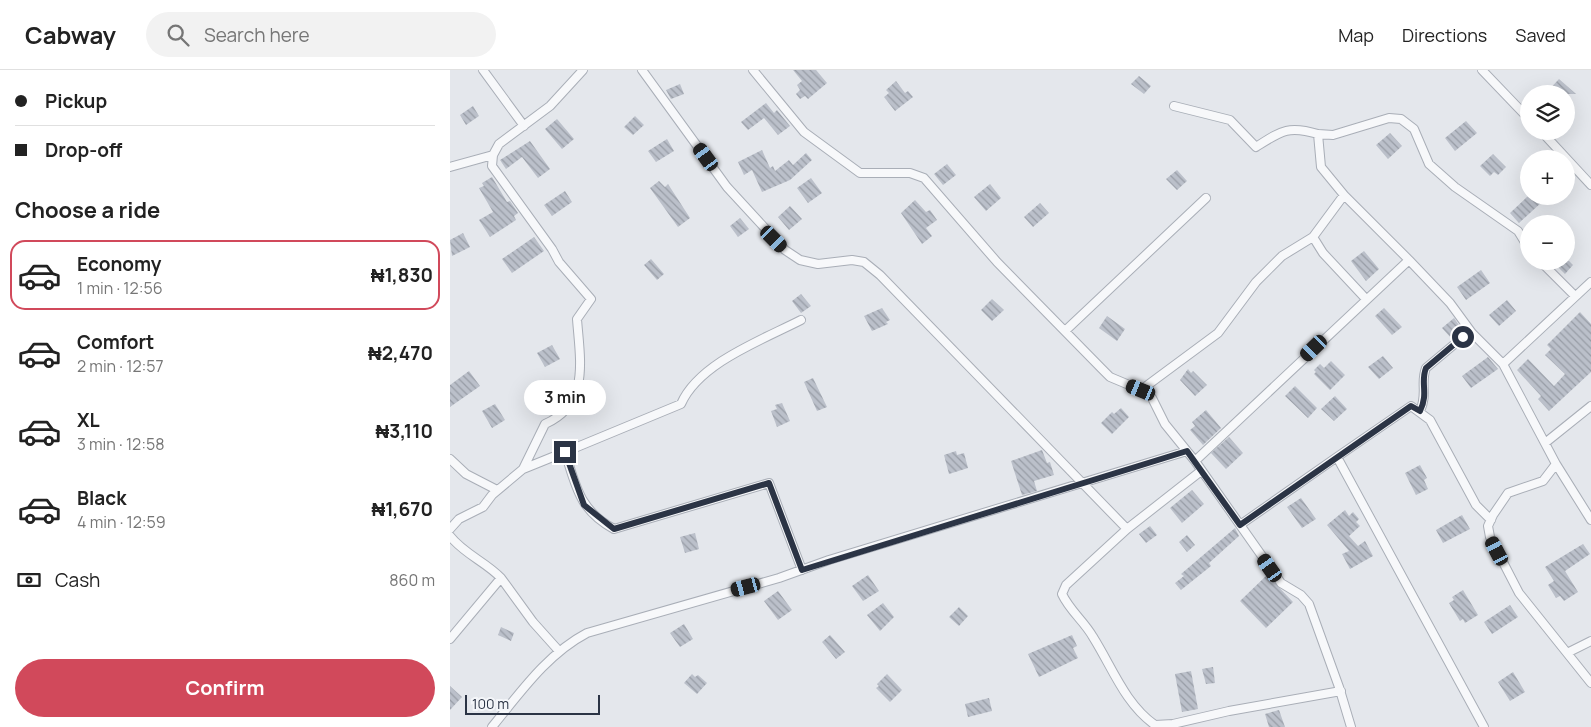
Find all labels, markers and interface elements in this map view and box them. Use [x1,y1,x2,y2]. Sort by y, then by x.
search box [146,12,496,57]
text: Cabway [25,18,116,51]
icon: search [164,21,192,49]
text: Search here [204,22,310,48]
text: Map [1338,23,1374,47]
text: Directions [1402,23,1487,47]
text: Saved [1515,23,1566,47]
map controls [1520,85,1575,270]
button: layers [1520,85,1575,140]
text: Pickup [45,88,107,114]
text: Drop-off [45,137,122,163]
car [691,140,720,174]
button: + [1520,150,1575,205]
text: Choose a ride [15,195,160,225]
button: − [1520,215,1575,270]
car [758,223,789,255]
text: Economy [77,251,161,277]
icon: car [17,253,62,298]
text: ₦1,830 [371,262,433,288]
text: 1 min · 12:56 [77,277,163,299]
route start [1452,326,1474,348]
text: Comfort [77,329,154,355]
icon: car [17,331,62,376]
car [1298,332,1330,364]
text: ₦2,470 [368,340,433,366]
text: 2 min · 12:57 [77,355,164,377]
car [1124,377,1157,403]
callout: 3 min [524,380,606,414]
text: 3 min [544,386,586,408]
text: XL [77,407,100,433]
icon: car [17,409,62,454]
text: ₦3,110 [376,418,433,444]
text: 3 min · 12:58 [77,433,165,455]
route end [554,441,576,463]
text: Black [77,485,126,511]
icon: car [17,487,62,532]
text: ₦1,670 [372,496,433,522]
text: 4 min · 12:59 [77,511,166,533]
car [1483,534,1510,568]
car [1255,551,1284,585]
icon: cash [15,566,43,594]
text: Cash [55,567,100,593]
text: 860 m [389,569,435,591]
car [729,576,762,598]
button: Confirm [15,659,435,717]
scale bar [465,692,600,715]
text: 100 m [472,694,509,713]

